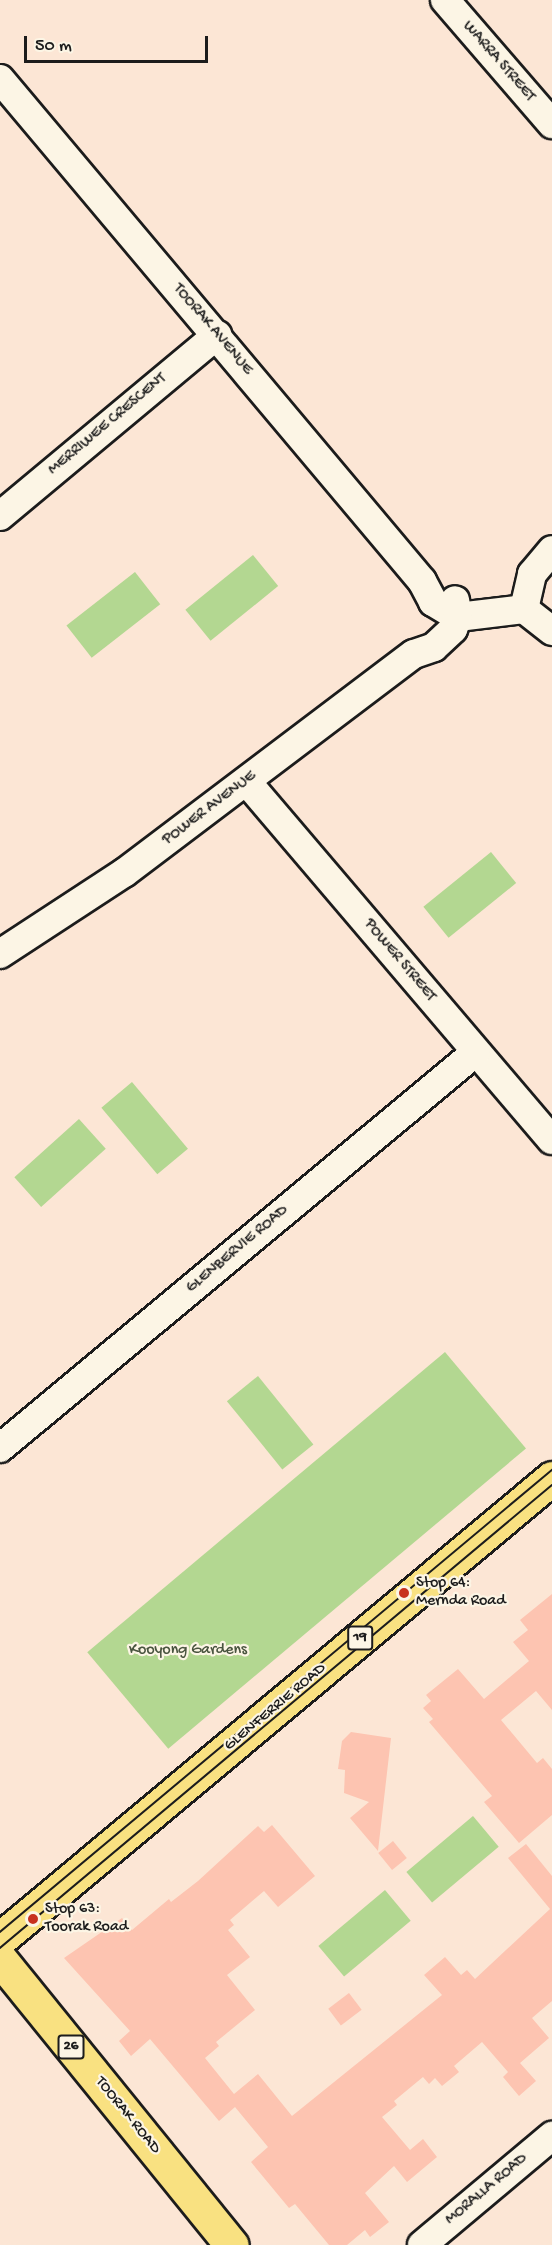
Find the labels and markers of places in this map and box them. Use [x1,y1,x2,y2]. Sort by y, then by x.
place label: Stop 64: Mernda Road [416,1574,506,1612]
marker: Stop 64: Mernda Road [397,1586,411,1600]
place label: Stop 63: Toorak Road [45,1900,128,1938]
marker: Stop 63: Toorak Road [26,1912,40,1926]

